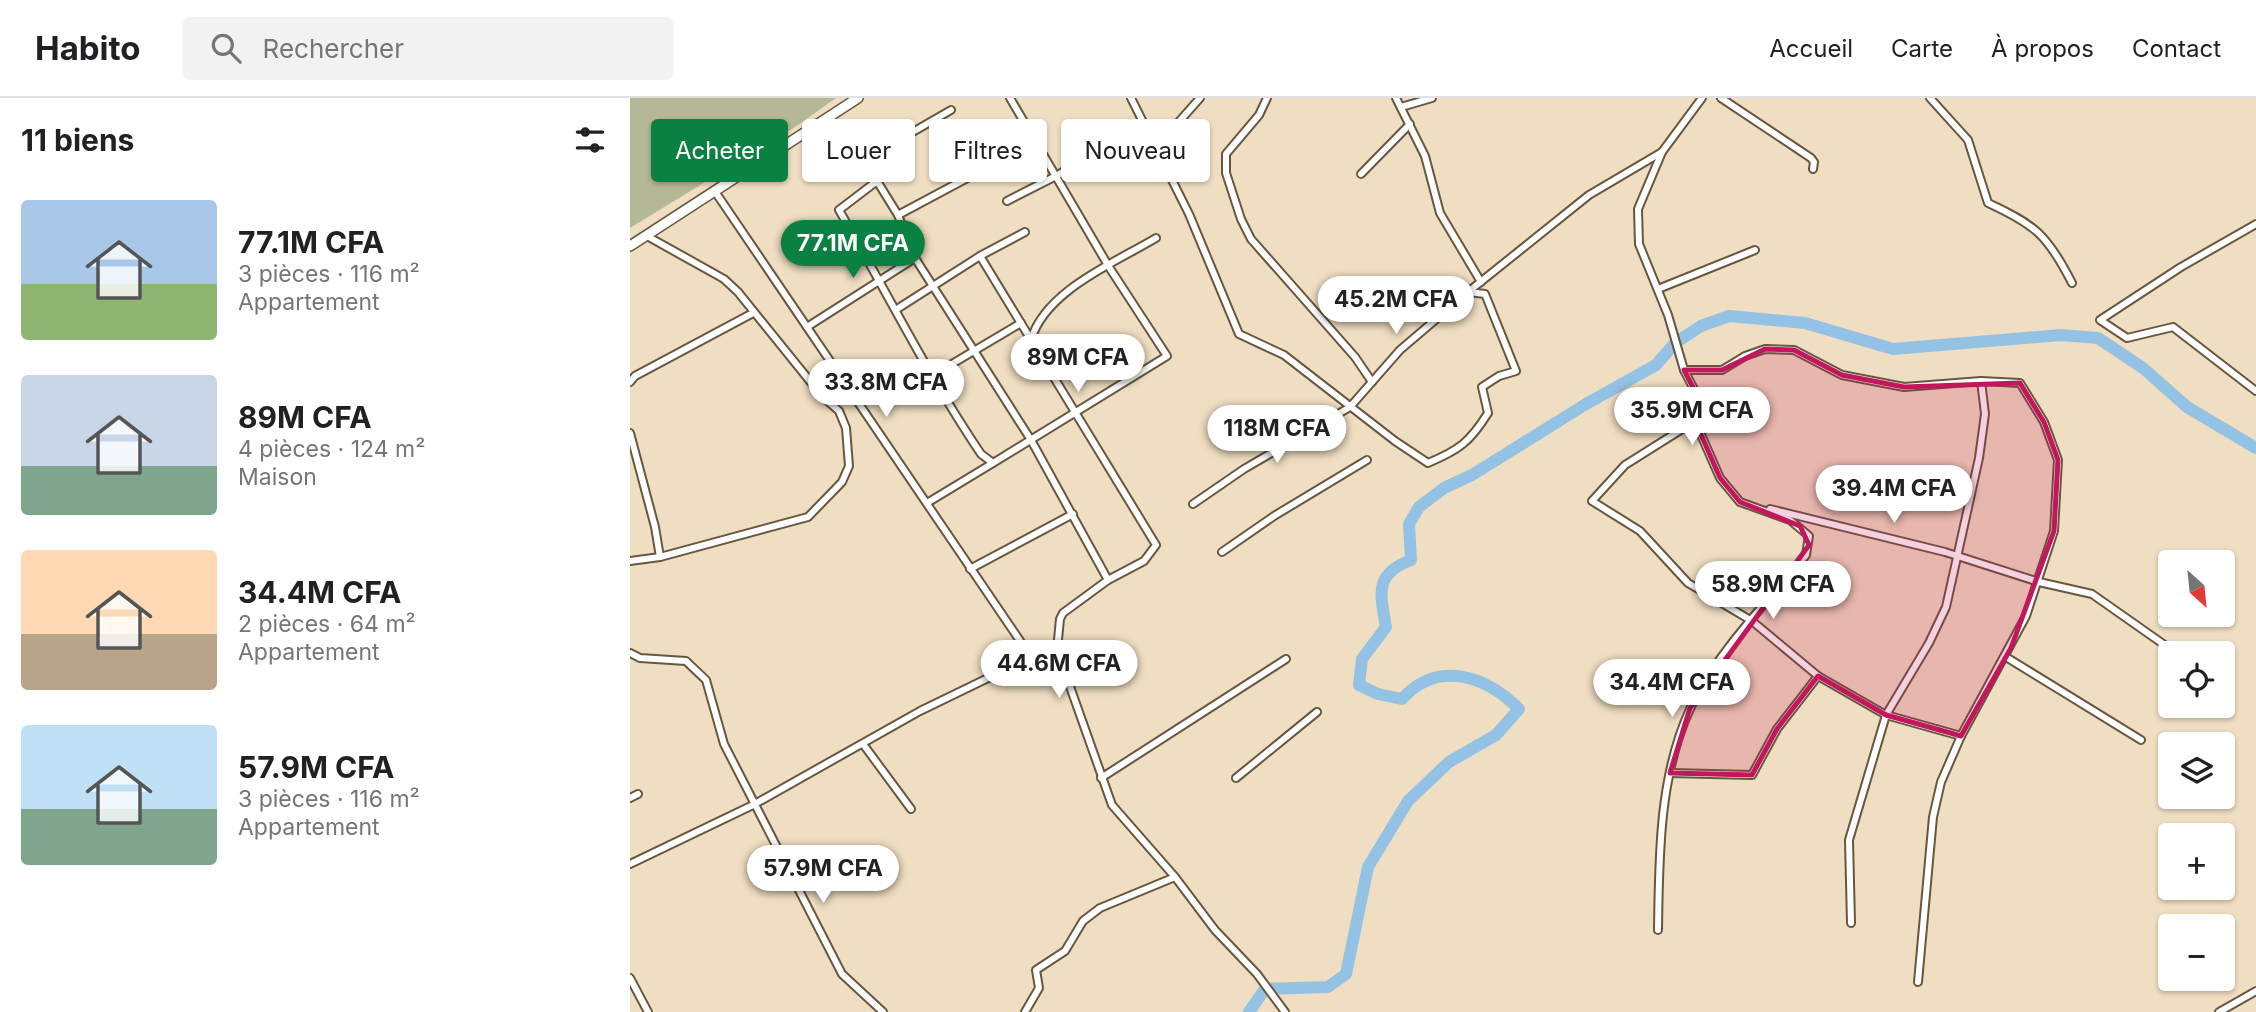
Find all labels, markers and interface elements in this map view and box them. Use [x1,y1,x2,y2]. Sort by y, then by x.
search box [183,17,673,80]
text: Habito [35,28,141,68]
icon: search [207,29,245,67]
text: Rechercher [263,33,404,64]
text: Accueil [1769,34,1853,63]
text: Carte [1891,34,1953,63]
text: À propos [1991,34,2094,63]
text: Contact [2132,34,2221,63]
chip: Acheter [651,119,788,182]
chip: Louer [802,119,915,182]
chip: Filtres [929,119,1047,182]
chip: Nouveau [1061,119,1210,182]
icon: filters [571,121,609,159]
text: 11 biens [21,122,134,158]
pin: 77.1M CFA [773,220,933,280]
text: 77.1M CFA [238,224,385,260]
icon: home [77,228,161,312]
text: 77.1M CFA [797,229,909,257]
text: 3 pièces · 116 m² [238,260,420,288]
pin: 45.2M CFA [1316,276,1476,336]
text: 45.2M CFA [1334,285,1458,313]
text: Appartement [238,288,380,316]
pin: 89M CFA [1013,334,1143,394]
text: 89M CFA [1027,343,1129,371]
pin: 33.8M CFA [806,360,966,419]
text: 33.8M CFA [824,368,948,396]
pin: 35.9M CFA [1612,388,1772,447]
text: 35.9M CFA [1630,396,1754,424]
text: 89M CFA [238,399,372,435]
icon: home [77,403,161,487]
pin: 118M CFA [1205,406,1349,465]
text: 118M CFA [1223,414,1331,442]
text: 4 pièces · 124 m² [238,435,425,463]
text: Maison [238,463,317,491]
pin: 39.4M CFA [1814,466,1974,525]
text: 39.4M CFA [1832,474,1956,502]
north arrow [2158,550,2235,626]
map controls [2158,550,2235,991]
pin: 58.9M CFA [1693,561,1853,621]
text: 58.9M CFA [1711,570,1835,598]
text: 34.4M CFA [238,574,401,610]
icon: home [77,578,161,662]
text: 2 pièces · 64 m² [238,610,416,638]
text: Appartement [238,638,380,666]
pin: 44.6M CFA [979,640,1139,700]
button: locate [2158,641,2235,718]
text: 44.6M CFA [997,649,1121,677]
pin: 34.4M CFA [1592,660,1752,719]
text: 34.4M CFA [1609,668,1735,696]
button: layers [2158,732,2235,809]
text: 57.9M CFA [238,749,395,785]
icon: home [77,753,161,837]
text: 3 pièces · 116 m² [238,785,420,813]
text: Appartement [238,813,380,841]
button: + [2158,823,2235,900]
pin: 57.9M CFA [743,846,903,905]
text: 57.9M CFA [763,854,883,882]
button: − [2158,914,2235,991]

